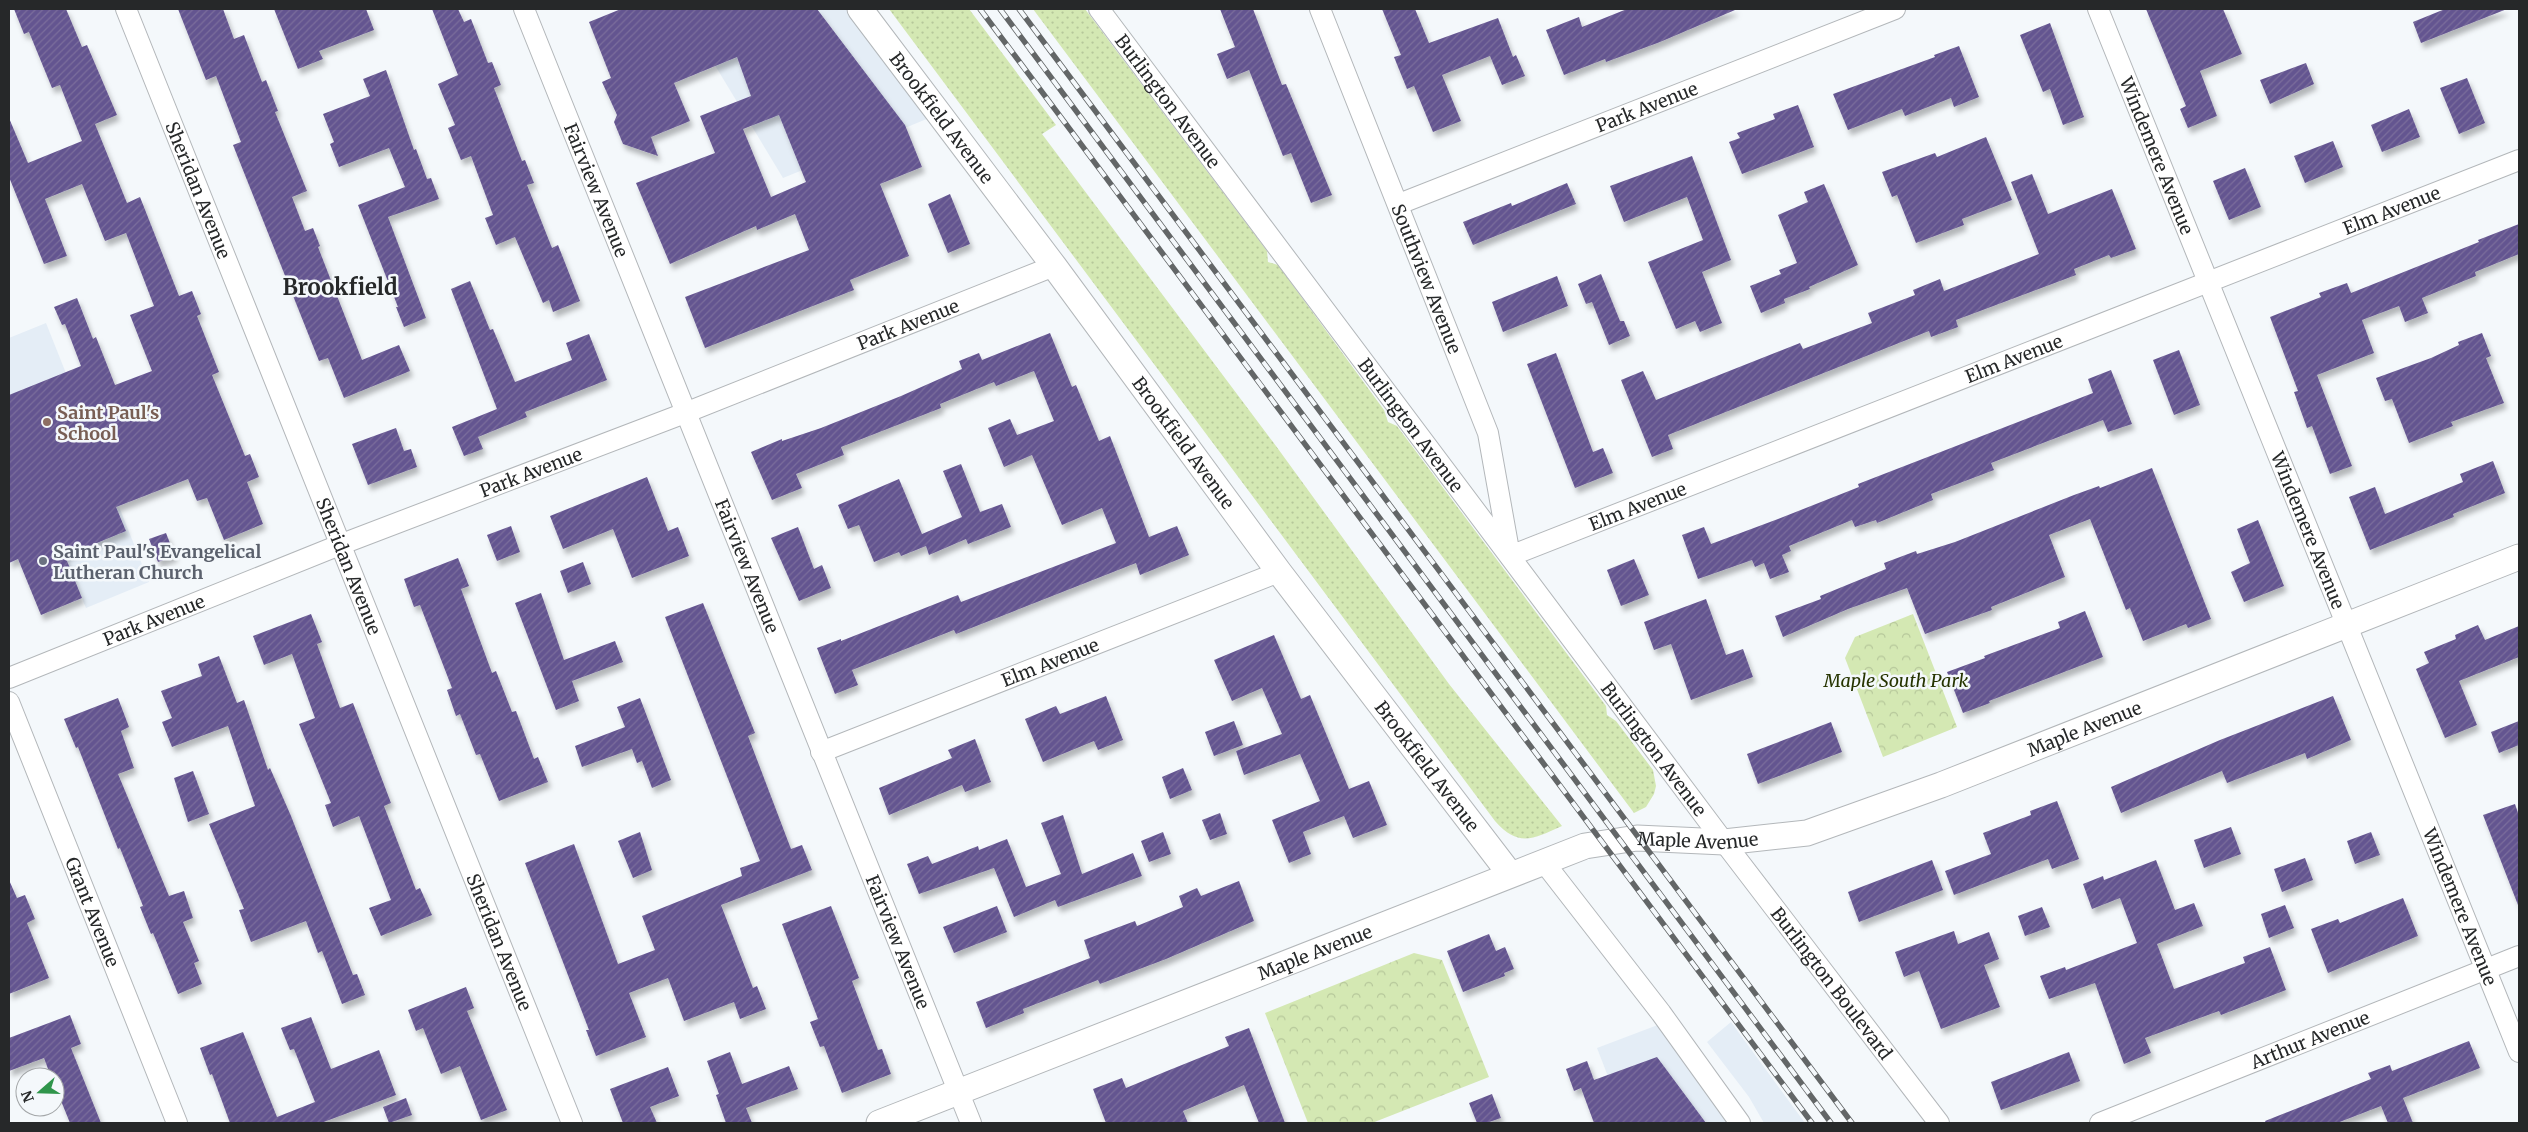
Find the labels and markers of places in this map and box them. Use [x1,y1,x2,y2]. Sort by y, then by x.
place label: Saint Paul's School [57,401,159,445]
marker: Saint Paul's School [41,416,53,428]
place label: Saint Paul's Evangelical Lutheran Church [53,540,261,584]
marker: Saint Paul's Evangelical Lutheran Church [37,555,49,567]

